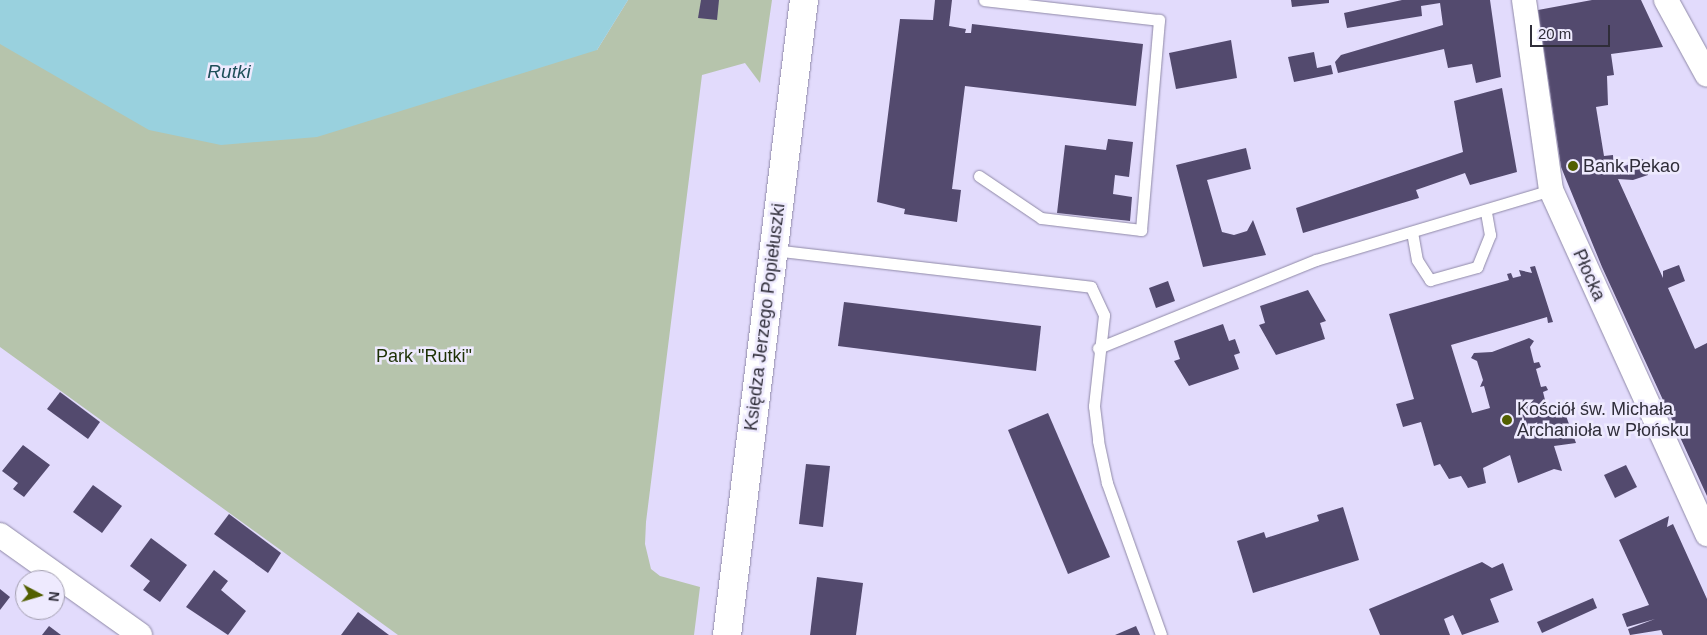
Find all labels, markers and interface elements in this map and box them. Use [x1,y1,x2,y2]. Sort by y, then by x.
scale bar [1532,15,1612,47]
text: 20 m [1538,25,1571,42]
water label: Rutki [207,61,251,83]
place label: Bank Pekao [1583,155,1680,177]
marker: Bank Pekao [1567,160,1579,172]
street label: Księdza Jerzego Popiełuszki [740,202,790,432]
street label: Płocka [1568,246,1610,304]
park label: Park "Rutki" [376,345,472,367]
place label: Kościół św. Michała Archanioła w Płońsku [1517,399,1689,442]
marker: Kościół św. Michała Archanioła w Płońsku [1501,414,1513,426]
north arrow [15,570,65,620]
text: N [45,591,62,602]

